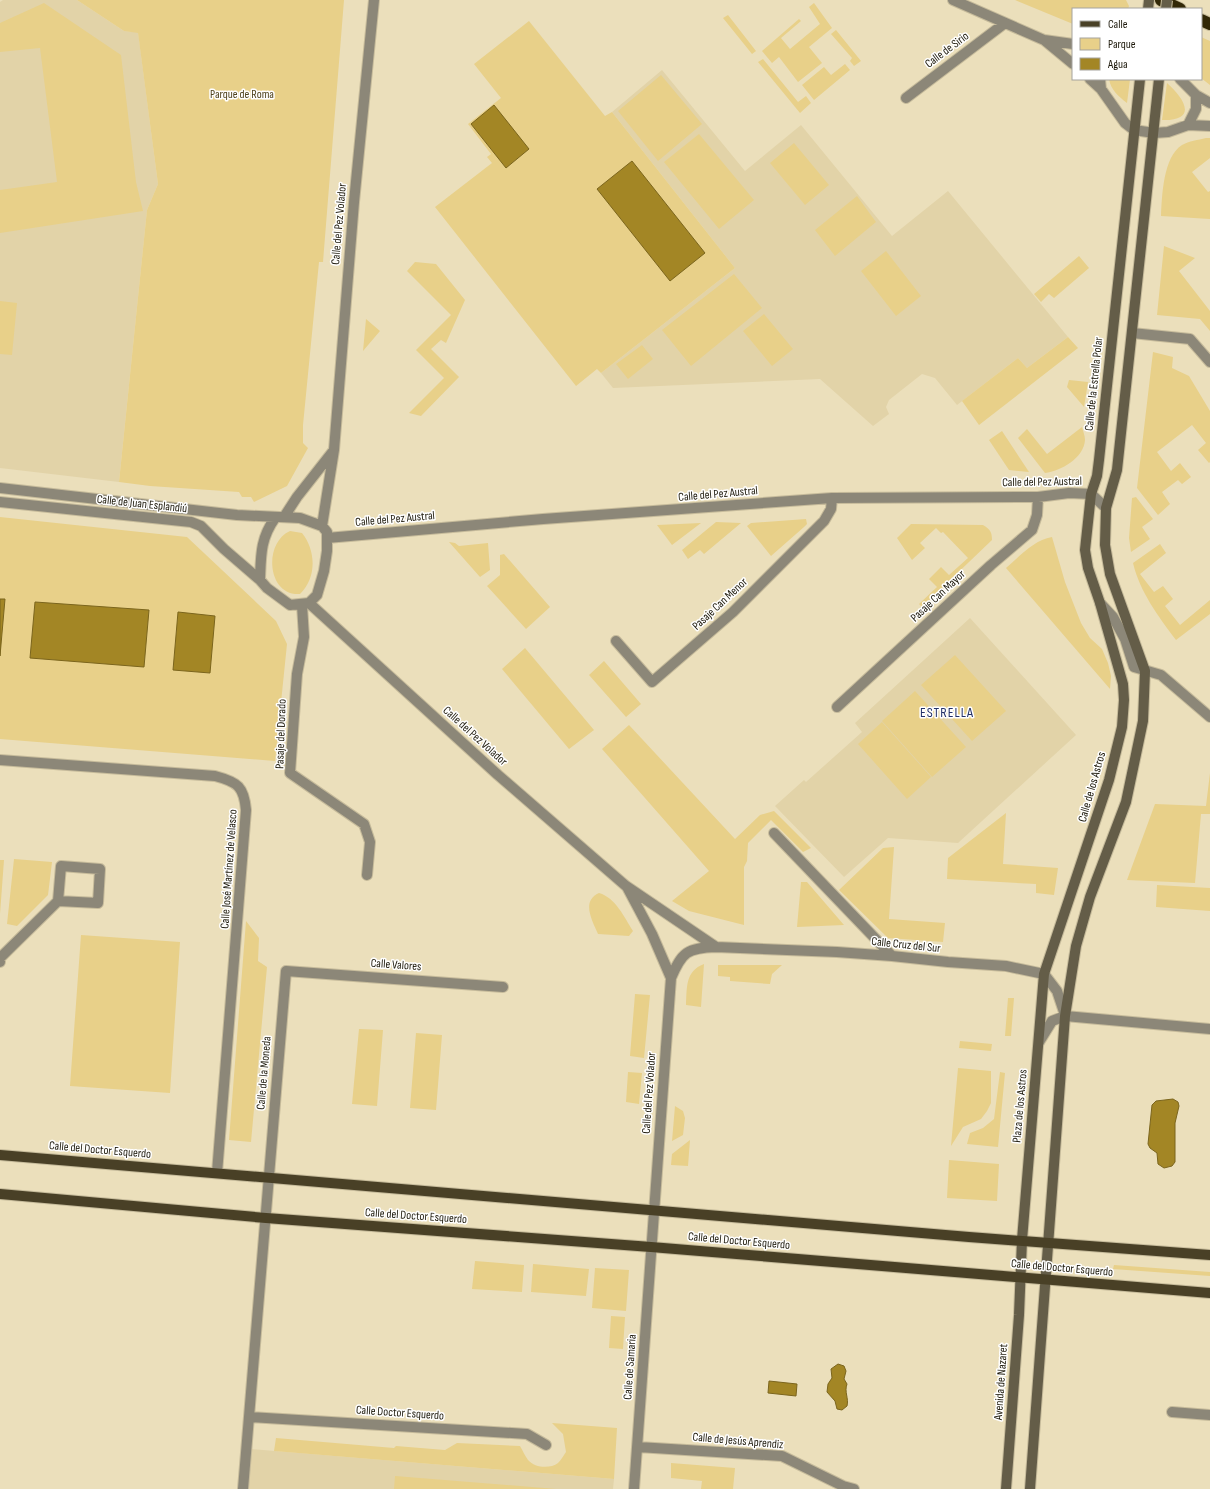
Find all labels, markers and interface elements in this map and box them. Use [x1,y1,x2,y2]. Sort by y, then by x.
legend [1072,8,1202,80]
text: Calle [1108,17,1128,32]
street label: Calle de Sirio [922,29,972,71]
text: Parque [1108,37,1136,52]
text: Agua [1107,57,1128,72]
park label: Parque de Roma [210,87,274,102]
street label: Calle del Pez Volador [328,182,350,265]
street label: Calle de la Estrella Polar [1082,336,1106,432]
street label: Calle del Pez Austral [1002,474,1082,490]
street label: Calle del Pez Austral [678,483,758,505]
street label: Calle de Juan Esplandiú [96,492,188,516]
street label: Calle del Pez Austral [355,508,435,530]
street label: Pasaje Can Mayor [908,567,969,625]
street label: Pasaje Can Menor [689,574,751,633]
street label: Pasaje del Dorado [272,699,290,769]
street label: Calle del Pez Volador [440,703,511,769]
district label: ESTRELLA [920,704,974,721]
street label: Calle de los Astros [1075,750,1109,824]
street label: Calle José Martínez de Velasco [217,809,241,929]
street label: Calle Cruz del Sur [871,934,942,956]
street label: Calle Valores [370,956,422,974]
street label: Calle de la Moneda [253,1035,275,1110]
street label: Calle del Pez Volador [639,1051,659,1134]
street label: Plaza de los Astros [1009,1069,1031,1143]
street label: Calle del Doctor Esquerdo [48,1138,152,1162]
street label: Calle del Doctor Esquerdo [364,1205,468,1227]
street label: Calle del Doctor Esquerdo [687,1229,791,1253]
street label: Calle del Doctor Esquerdo [1010,1256,1114,1280]
street label: Calle de Samaria [620,1333,640,1400]
street label: Avenida de Nazaret [991,1343,1011,1422]
street label: Calle Doctor Esquerdo [355,1402,445,1424]
street label: Calle de Jesús Aprendiz [692,1430,785,1453]

